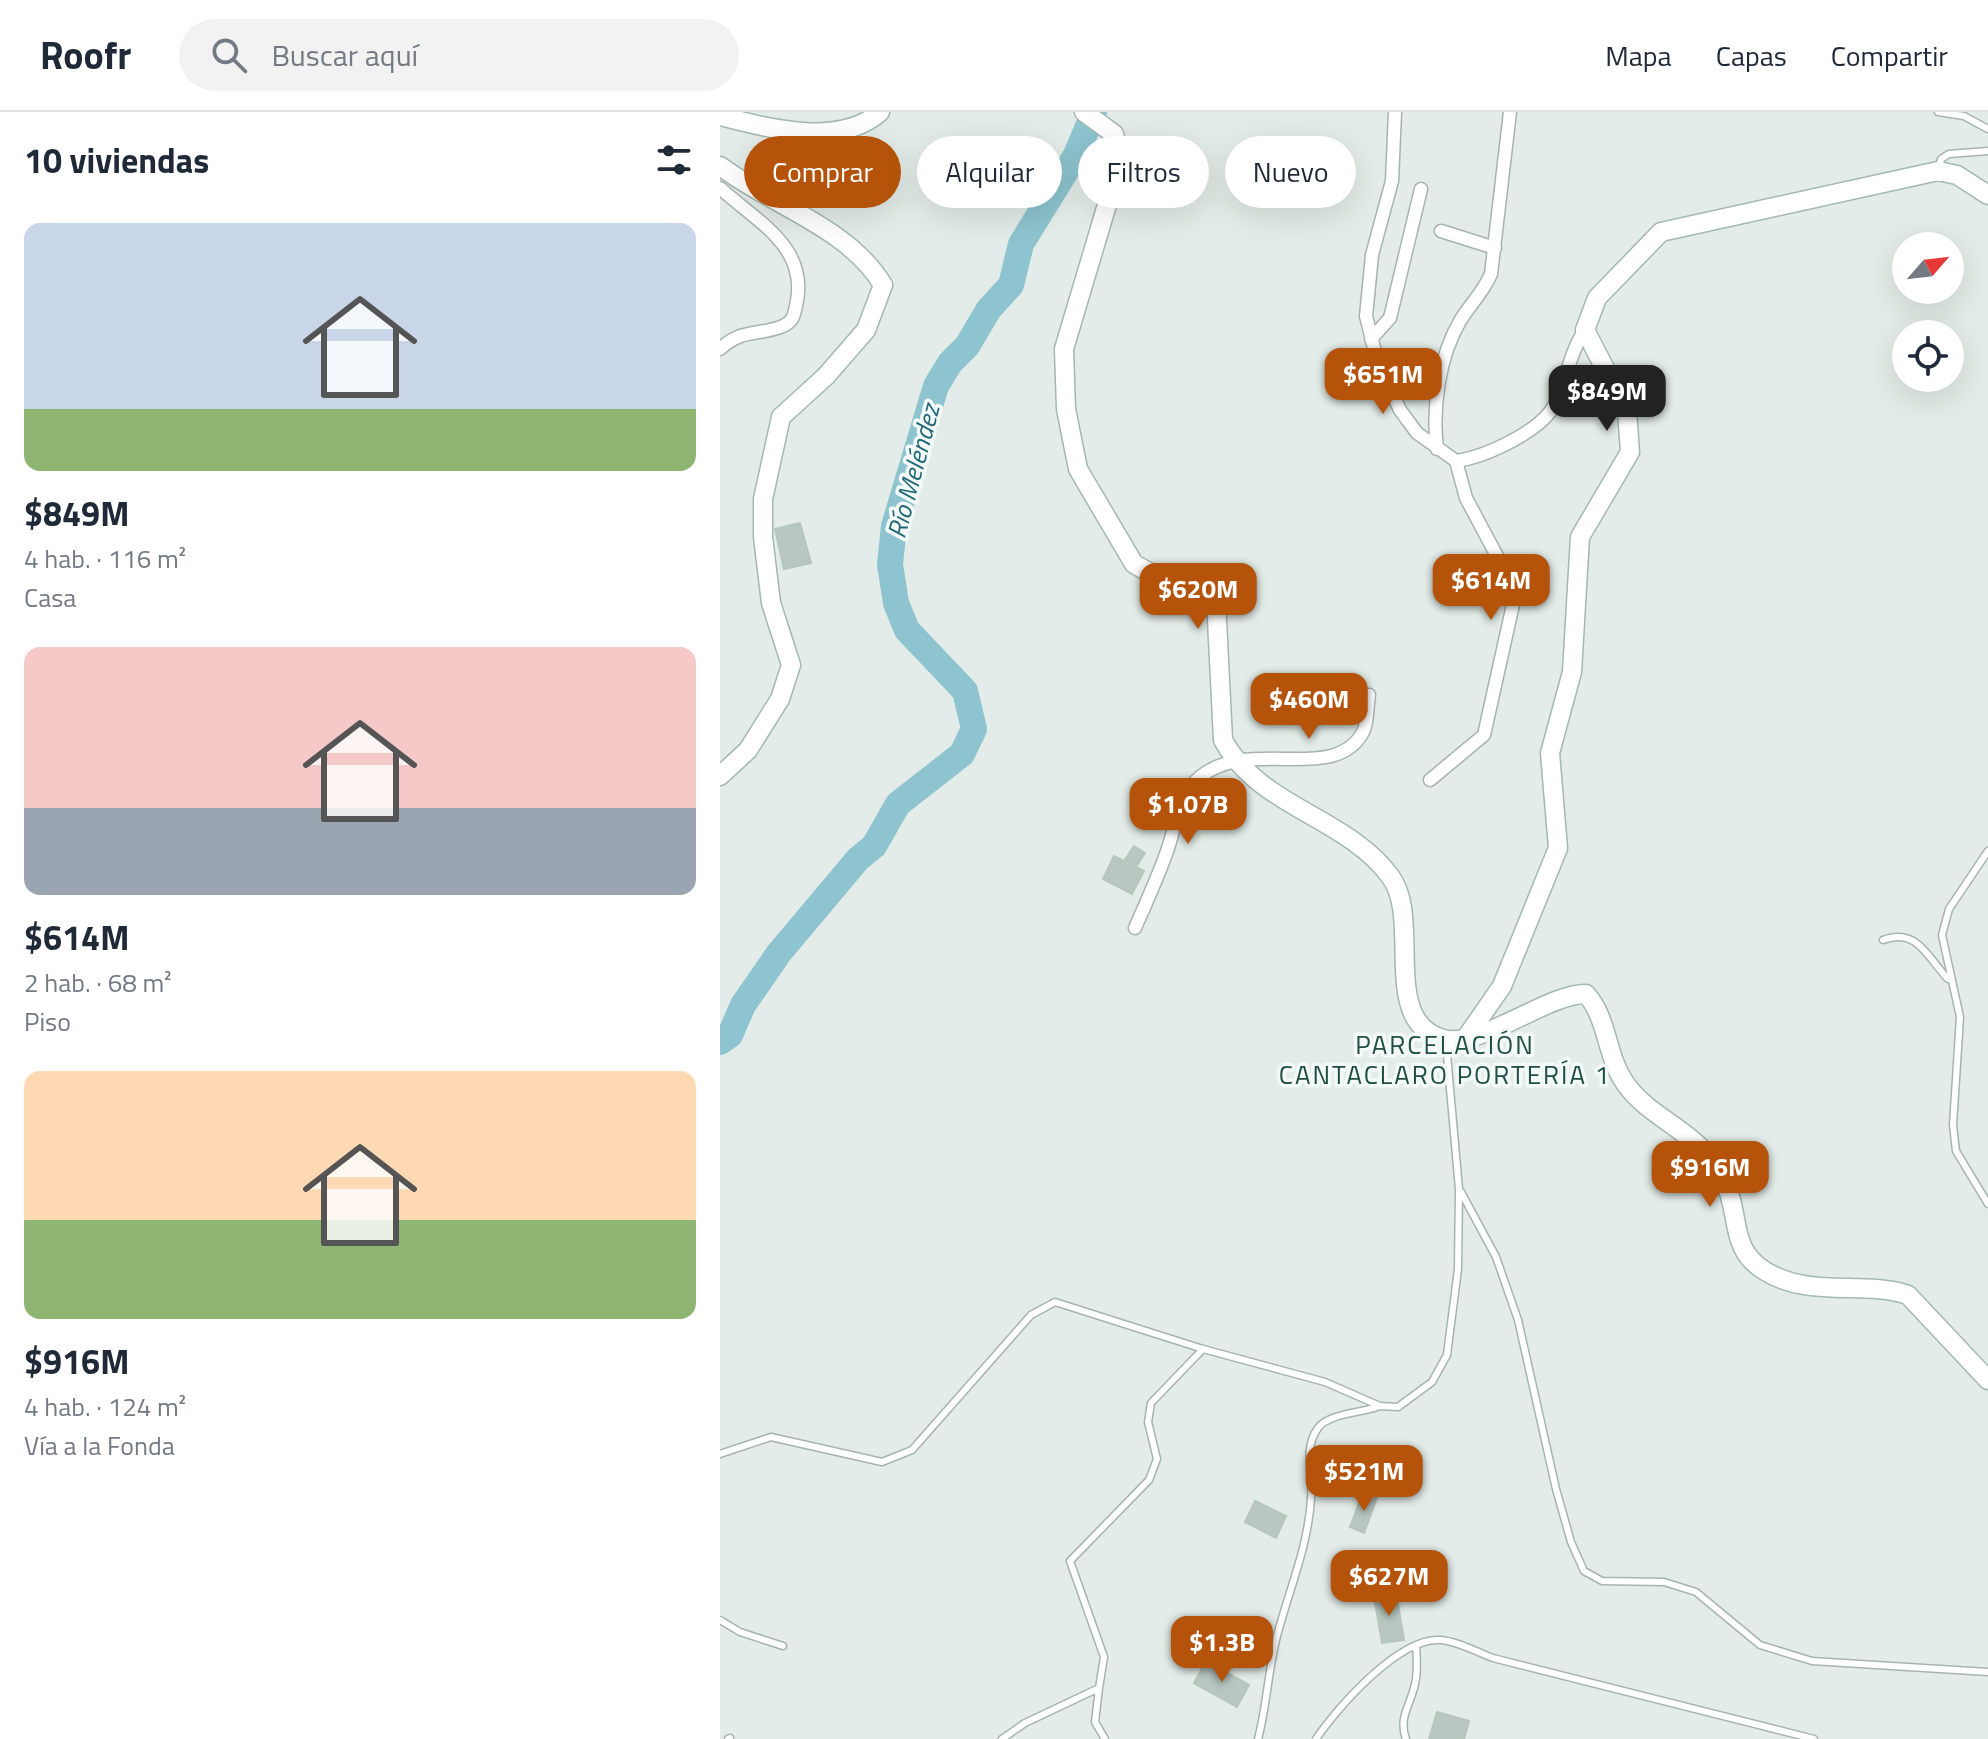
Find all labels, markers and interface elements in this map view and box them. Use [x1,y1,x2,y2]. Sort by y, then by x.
search box [179,19,739,91]
text: Roofr [40,26,131,84]
text: Buscar aquí [271,32,418,78]
icon: search [207,33,251,77]
text: Mapa [1605,34,1672,77]
text: Capas [1716,34,1787,77]
text: Compartir [1831,34,1948,77]
text: 10 viviendas [24,134,209,186]
chip: Comprar [744,136,901,208]
chip: Alquilar [917,136,1062,208]
chip: Filtros [1078,136,1209,208]
chip: Nuevo [1225,136,1356,208]
icon: filters [652,138,696,182]
north arrow [1892,232,1964,304]
map controls [1892,232,1964,392]
icon: home [288,275,432,419]
button: locate [1892,320,1964,392]
pin: $651M [1327,348,1439,416]
text: $651M [1343,354,1423,393]
pin: $849M [1551,365,1663,433]
text: $849M [1567,371,1647,410]
water label: Río Meléndez [876,398,950,542]
text: $849M [24,487,129,539]
text: 4 hab. · 116 m² [24,539,186,578]
pin: $614M [1435,554,1547,622]
text: $614M [1451,560,1531,599]
pin: $620M [1142,563,1254,631]
text: $620M [1158,569,1238,608]
text: Casa [24,578,76,617]
pin: $460M [1253,673,1365,741]
text: $460M [1269,679,1349,718]
icon: home [288,699,432,843]
pin: $1.07B [1123,778,1253,846]
text: $1.07B [1148,784,1228,823]
text: $614M [24,911,129,963]
text: 2 hab. · 68 m² [24,963,172,1002]
text: Piso [24,1002,71,1041]
district label: PARCELACIÓN CANTACLARO PORTERÍA 1 [1279,1025,1611,1094]
icon: home [288,1123,432,1267]
pin: $916M [1654,1141,1766,1209]
text: $916M [1670,1147,1750,1186]
text: $916M [24,1335,129,1387]
text: 4 hab. · 124 m² [24,1387,186,1426]
text: Vía a la Fonda [24,1426,175,1465]
pin: $521M [1308,1445,1420,1513]
text: $521M [1324,1451,1404,1490]
pin: $627M [1333,1550,1445,1618]
text: $627M [1349,1556,1429,1595]
pin: $1.3B [1166,1616,1278,1684]
text: $1.3B [1189,1622,1255,1661]

